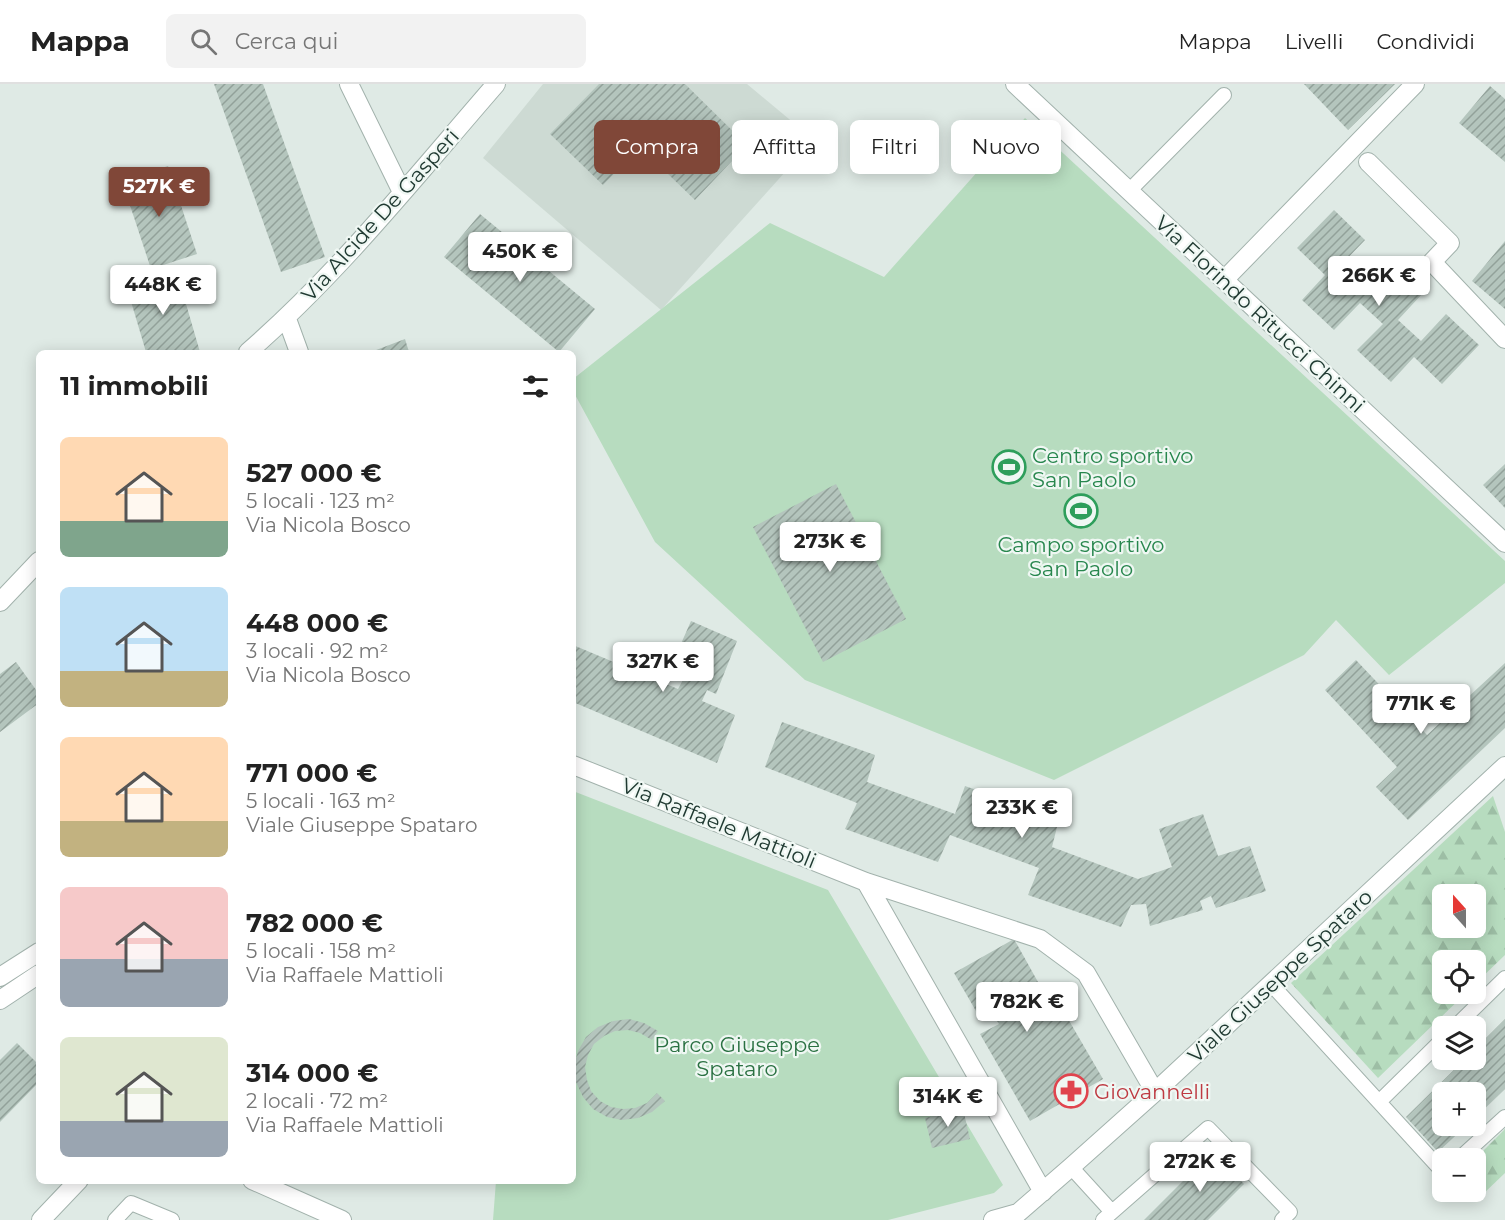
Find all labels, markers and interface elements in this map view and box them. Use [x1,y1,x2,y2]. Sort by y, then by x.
search box [166,14,586,68]
text: Mappa [30,24,130,58]
icon: search [187,25,220,58]
text: Cerca qui [235,28,338,55]
text: Mappa [1178,29,1252,54]
text: Livelli [1285,29,1343,54]
text: Condividi [1376,29,1475,54]
chip: Compra [594,120,720,174]
chip: Affitta [732,120,838,174]
chip: Filtri [850,120,939,174]
chip: Nuovo [951,120,1061,174]
street label: Via Alcide De Gasperi [296,124,464,306]
pin: 527K € [110,167,208,218]
text: 527K € [123,174,195,198]
street label: Via Florindo Ritucci Chinni [1150,210,1370,418]
pin: 450K € [471,232,569,283]
text: 450K € [482,239,558,263]
pin: 266K € [1330,256,1428,307]
text: 266K € [1342,263,1416,287]
pin: 448K € [114,265,212,316]
text: 448K € [124,272,202,296]
text: 11 immobili [60,370,209,402]
icon: filters [519,370,552,403]
place label: Centro sportivo San Paolo [1032,443,1193,492]
sports icon: Centro sportivo San Paolo [991,449,1027,485]
text: 527 000 € [246,457,382,489]
icon: home [108,461,180,533]
text: 5 locali · 123 m² [246,489,395,513]
sports icon: Campo sportivo San Paolo [1063,493,1099,529]
text: Via Nicola Bosco [246,513,411,537]
pin: 273K € [781,522,879,573]
text: 273K € [794,529,866,553]
place label: Campo sportivo San Paolo [997,532,1165,581]
text: 448 000 € [246,607,388,639]
icon: home [108,611,180,683]
text: 3 locali · 92 m² [246,639,388,663]
pin: 327K € [614,642,712,693]
text: 327K € [627,649,699,673]
text: Via Nicola Bosco [246,663,411,687]
pin: 771K € [1372,684,1470,735]
text: 771K € [1386,691,1456,715]
text: 771 000 € [246,757,377,789]
icon: home [108,761,180,833]
street label: Via Raffaele Mattioli [618,773,820,873]
pin: 233K € [973,788,1071,839]
text: 5 locali · 163 m² [246,789,396,813]
text: 233K € [986,795,1058,819]
text: Viale Giuseppe Spataro [246,813,477,837]
street label: Viale Giuseppe Spataro [1183,884,1377,1068]
north arrow [1432,884,1486,938]
map controls [1432,884,1486,1202]
text: 782 000 € [246,907,383,939]
icon: home [108,911,180,983]
text: 5 locali · 158 m² [246,939,396,963]
button: locate [1432,950,1486,1004]
text: Via Raffaele Mattioli [246,963,444,987]
pin: 782K € [978,982,1076,1033]
text: 782K € [990,989,1064,1013]
button: layers [1432,1016,1486,1070]
park label: Parco Giuseppe Spataro [654,1032,820,1081]
text: 314 000 € [246,1057,378,1089]
icon: home [108,1061,180,1133]
pharmacy icon: Giovannelli [1053,1073,1089,1109]
pin: 314K € [899,1077,997,1128]
place label: Giovannelli [1094,1079,1210,1104]
button: + [1432,1082,1486,1136]
text: 314K € [913,1084,983,1108]
text: 2 locali · 72 m² [246,1089,388,1113]
text: Via Raffaele Mattioli [246,1113,444,1137]
pin: 272K € [1151,1142,1249,1193]
button: − [1432,1148,1486,1202]
text: 272K € [1164,1149,1236,1173]

